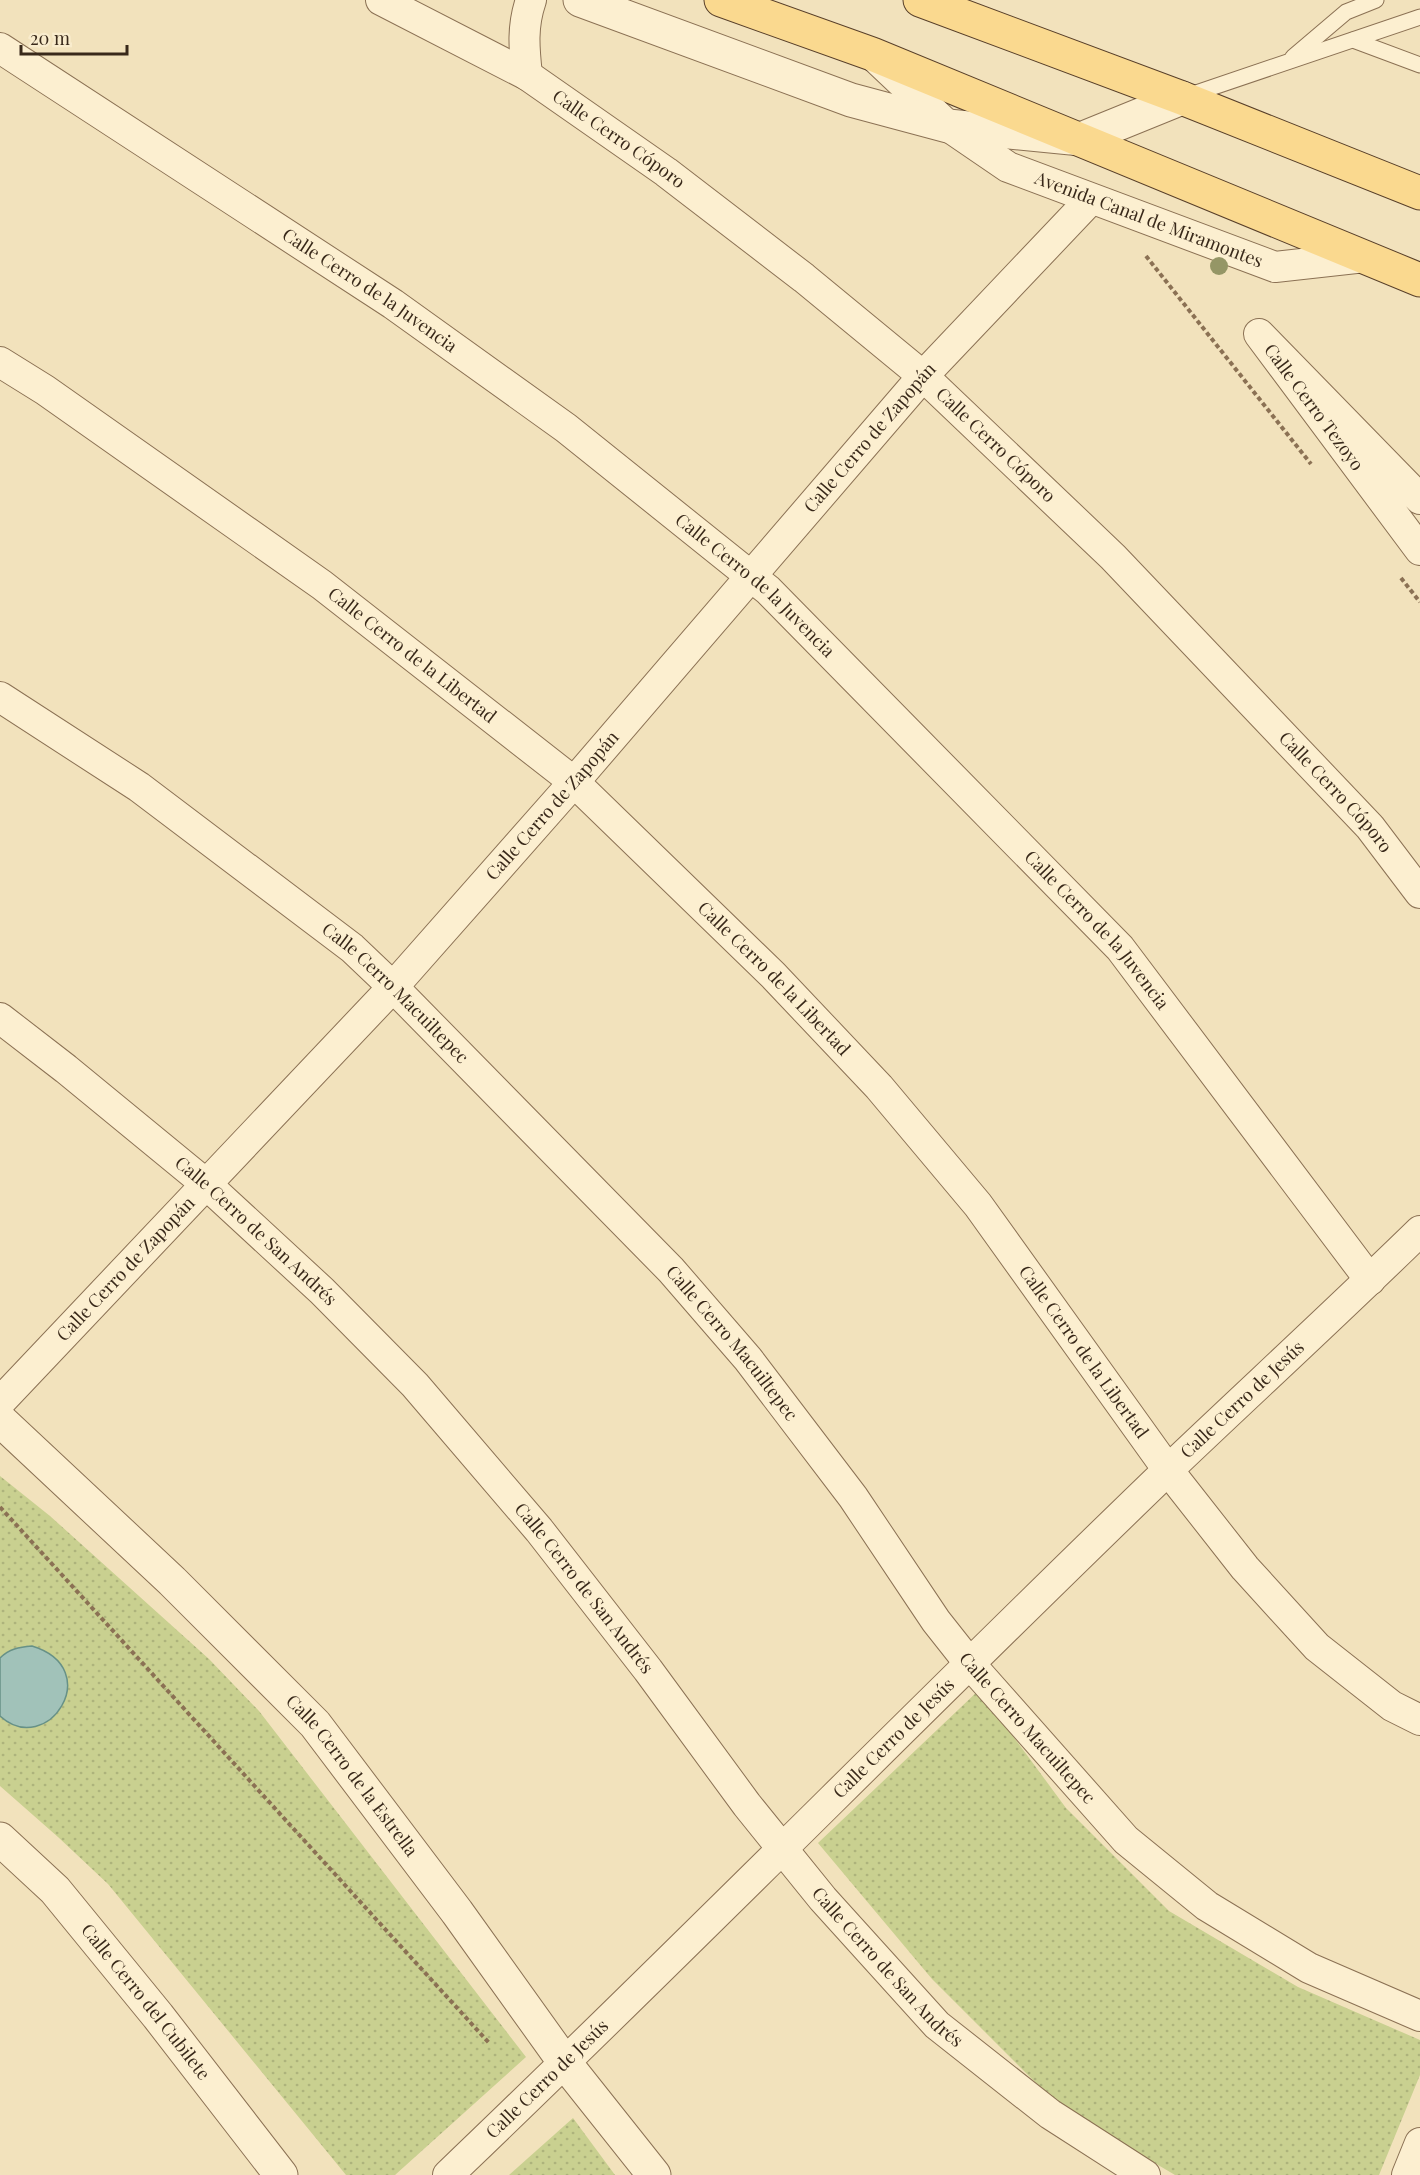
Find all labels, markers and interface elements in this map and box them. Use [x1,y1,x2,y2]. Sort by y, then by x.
scale bar [21,18,128,56]
text: 20 m [30,26,70,50]
street label: Calle Cerro Cóporo [548,84,690,193]
street label: Avenida Canal de Miramontes [1031,165,1266,272]
street label: Calle Cerro de la Juvencia [278,222,462,357]
street label: Calle Cerro Tezoyo [1259,338,1370,475]
street label: Calle Cerro de Zapopán [798,357,941,517]
street label: Calle Cerro Cóporo [931,382,1061,507]
street label: Calle Cerro de la Juvencia [671,507,841,662]
street label: Calle Cerro de la Libertad [324,581,502,728]
street label: Calle Cerro de Zapopán [480,725,624,885]
street label: Calle Cerro Cóporo [1274,726,1398,857]
street label: Calle Cerro de la Juvencia [1020,845,1175,1014]
street label: Calle Cerro de la Libertad [693,896,856,1061]
street label: Calle Cerro Macuiltepec [318,917,475,1068]
street label: Calle Cerro de San Andrés [170,1150,343,1310]
street label: Calle Cerro de Zapopán [51,1191,200,1346]
street label: Calle Cerro Macuiltepec [661,1260,804,1425]
street label: Calle Cerro de la Libertad [1014,1260,1155,1443]
street label: Calle Cerro de Jesús [1175,1335,1309,1463]
street label: Calle Cerro de San Andrés [510,1497,659,1678]
street label: Calle Cerro Macuiltepec [954,1647,1101,1809]
street label: Calle Cerro de Jesús [827,1672,959,1803]
street label: Calle Cerro de la Estrella [281,1689,424,1861]
street label: Calle Cerro de San Andrés [807,1882,968,2052]
street label: Calle Cerro del Cubilete [76,1918,216,2084]
street label: Calle Cerro de Jesús [480,2014,613,2143]

